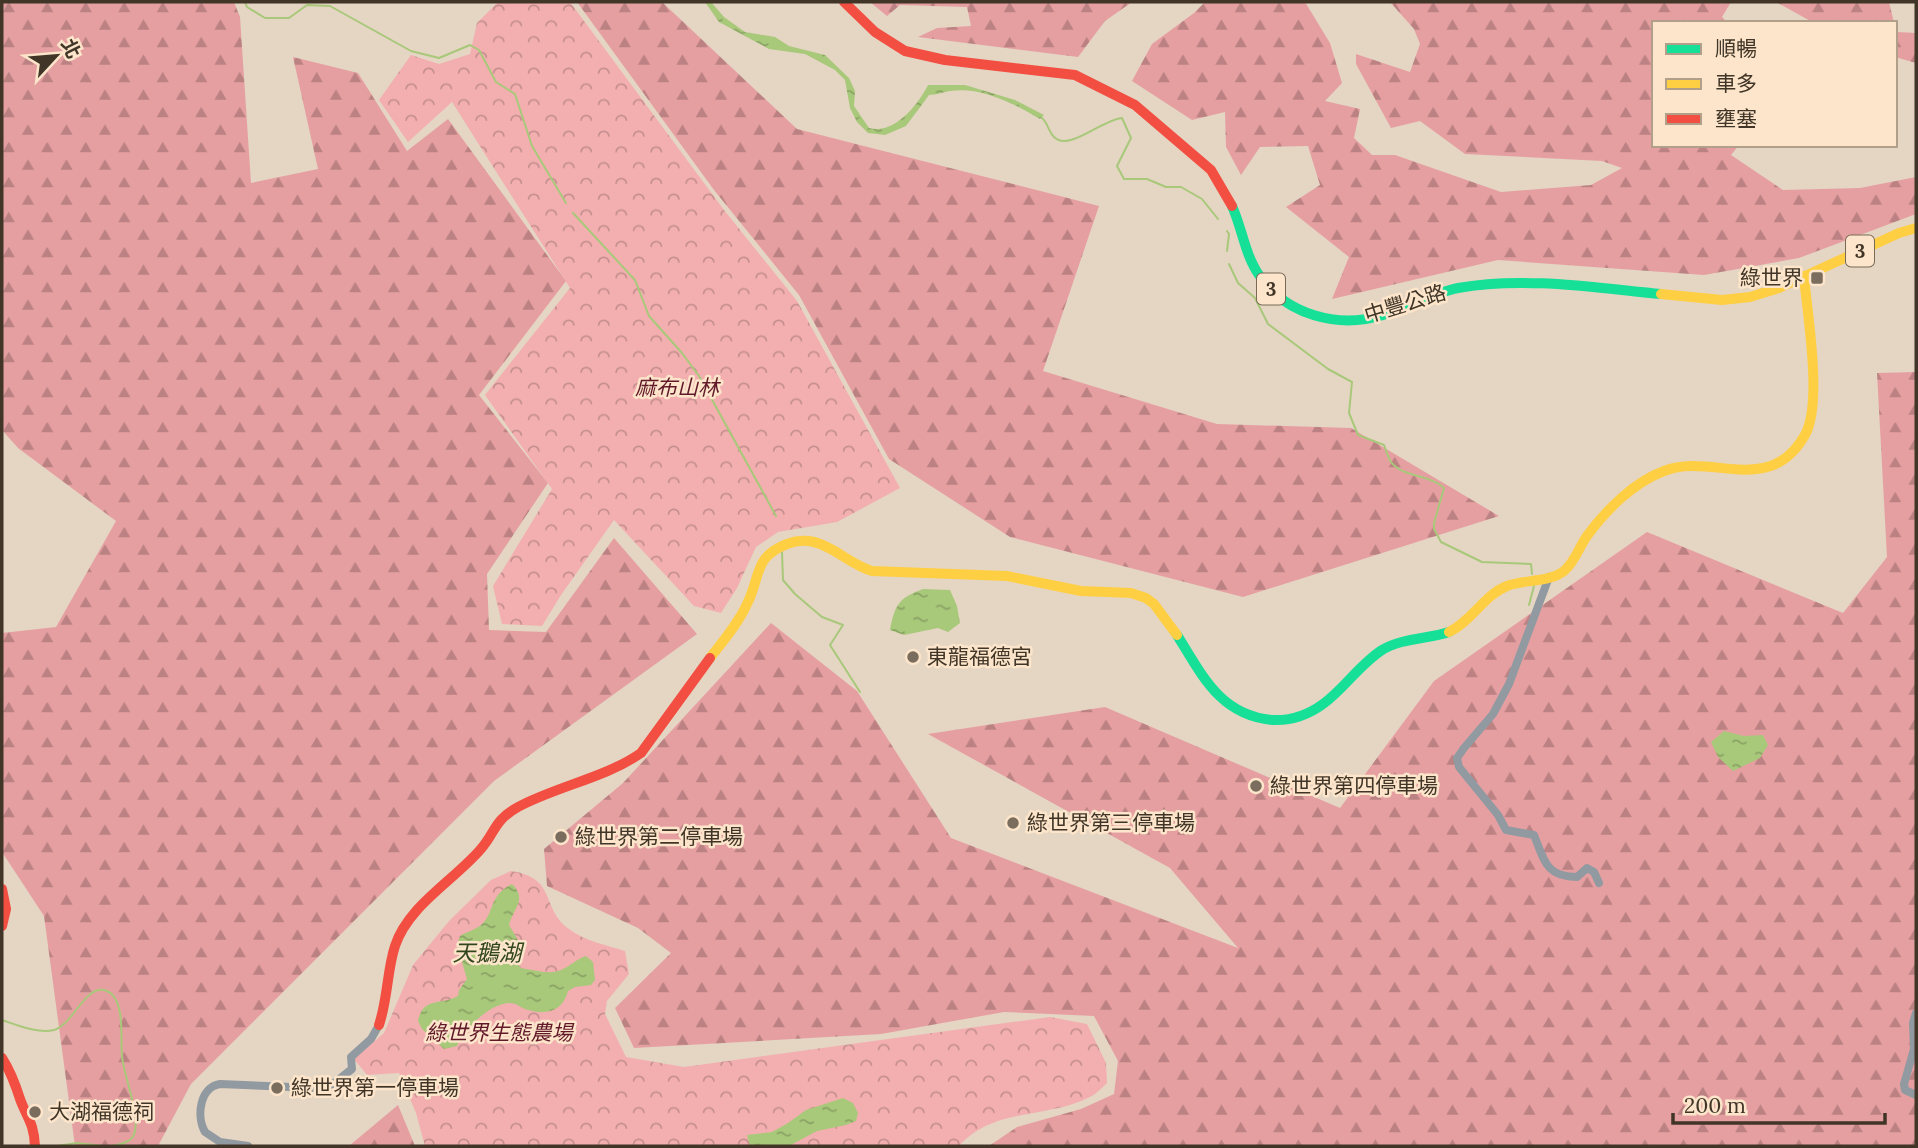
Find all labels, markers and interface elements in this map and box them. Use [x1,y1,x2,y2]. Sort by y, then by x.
north arrow [21,21,91,91]
legend [1652,21,1897,147]
text: 北 [56,35,86,62]
text: 順暢 [1715,35,1757,62]
text: 車多 [1715,70,1757,97]
text: 壅塞 [1715,105,1757,132]
road number: 3 [1846,235,1874,266]
place label: 綠世界 [1740,264,1803,291]
marker: 綠世界 [1809,270,1825,286]
road number: 3 [1257,274,1285,304]
street label: 中豐公路 [1361,278,1449,329]
park label: 麻布山林 [635,374,722,401]
place label: 東龍福德宮 [927,643,1032,670]
marker: 東龍福德宮 [905,649,921,665]
place label: 綠世界第四停車場 [1270,772,1438,799]
marker: 綠世界第四停車場 [1248,778,1264,794]
place label: 綠世界第三停車場 [1027,809,1195,836]
marker: 綠世界第三停車場 [1005,815,1021,831]
place label: 綠世界第二停車場 [575,823,743,850]
marker: 綠世界第二停車場 [553,829,569,845]
water label: 天鵝湖 [453,938,525,967]
park label: 綠世界生態農場 [426,1019,574,1046]
place label: 綠世界第一停車場 [291,1074,459,1101]
marker: 綠世界第一停車場 [269,1080,285,1096]
scale bar [1673,1082,1885,1126]
text: 200 m [1684,1092,1746,1119]
place label: 大湖福德祠 [49,1098,154,1125]
marker: 大湖福德祠 [27,1104,43,1120]

